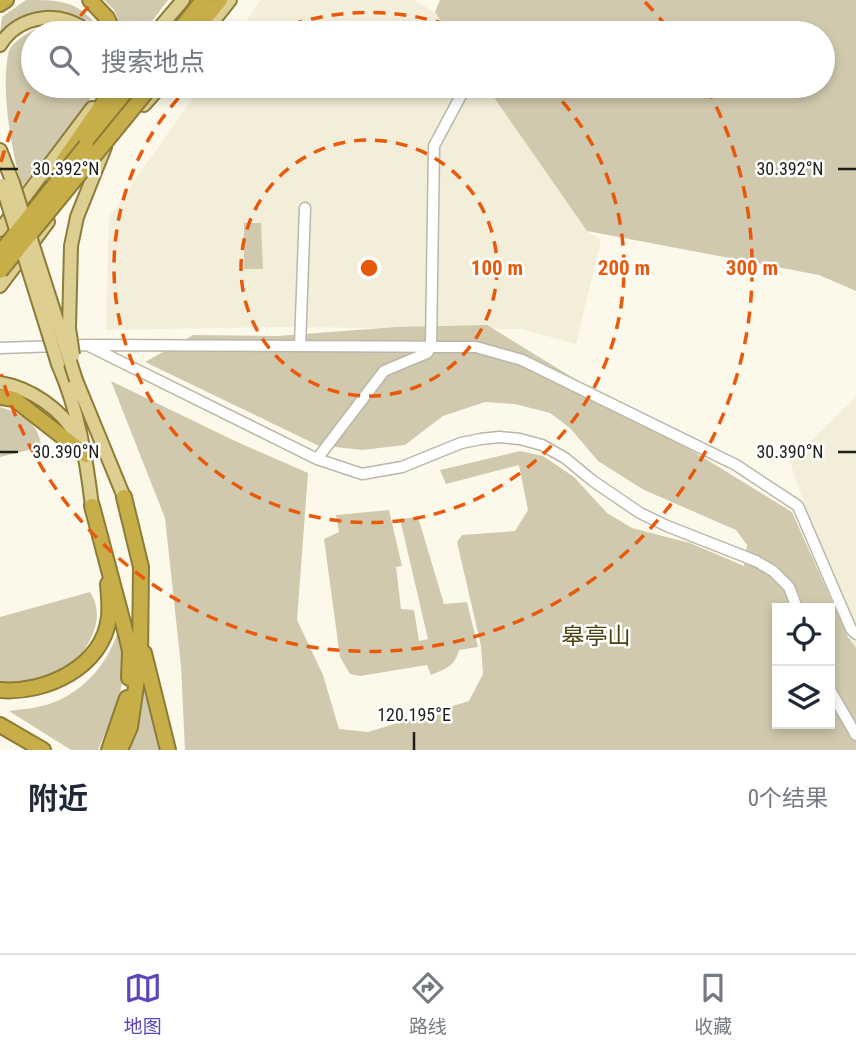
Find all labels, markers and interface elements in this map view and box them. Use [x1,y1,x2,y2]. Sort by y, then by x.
search box [21,21,835,98]
icon: search [45,41,83,79]
text: 搜索地点 [101,47,205,77]
text: 30.392°N [32,158,100,179]
text: 30.392°N [756,158,824,179]
centre of rings [357,256,381,280]
text: 100 m [471,256,523,280]
text: 200 m [598,256,650,280]
text: 300 m [726,256,778,280]
text: 30.390°N [32,441,100,462]
text: 30.390°N [756,441,824,462]
map controls [772,603,835,729]
button: locate [772,603,835,666]
park label: 皋亭山 [562,623,631,650]
button: layers [772,666,835,729]
text: 120.195°E [377,704,451,725]
text: 附近 [28,781,88,816]
text: 0个结果 [748,785,828,812]
tab: 地图 [124,969,162,1038]
tab: 路线 [409,969,447,1038]
tab: 收藏 [694,969,732,1038]

